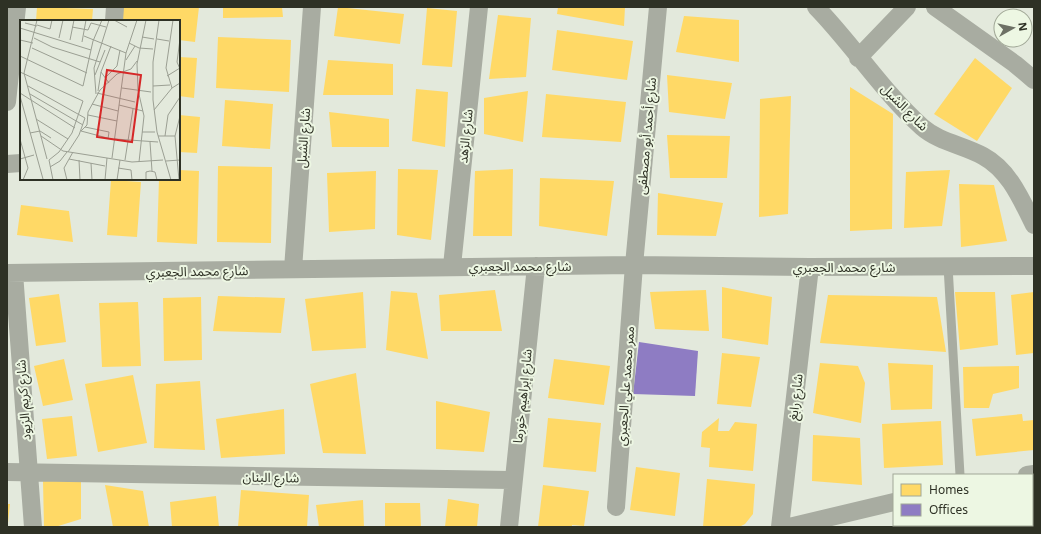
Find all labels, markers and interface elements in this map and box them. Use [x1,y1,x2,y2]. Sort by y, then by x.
north arrow [993,8,1033,48]
inset map [20,20,180,180]
text: N [1015,21,1031,32]
street label: شارع أحمد أبو مصطفى [632,77,662,196]
street label: شارع الشبل [876,79,933,136]
street label: شارع الشبل [292,107,316,169]
street label: شارع الزهد [453,108,479,164]
street label: شارع محمد الجعبري [469,257,571,277]
street label: شارع محمد الجعبري [793,258,895,278]
street label: شارع محمد الجعبري [146,261,249,283]
street label: ممر محمد علي الجعبري [612,325,640,447]
street label: شارع إبراهيم خورما [508,348,538,444]
street label: شارع كريم الزيود [11,359,37,441]
street label: شارع رابغ [783,373,809,422]
street label: شارع البنان [242,468,300,488]
legend [893,474,1033,526]
text: Homes [929,481,969,498]
text: Offices [929,501,968,518]

